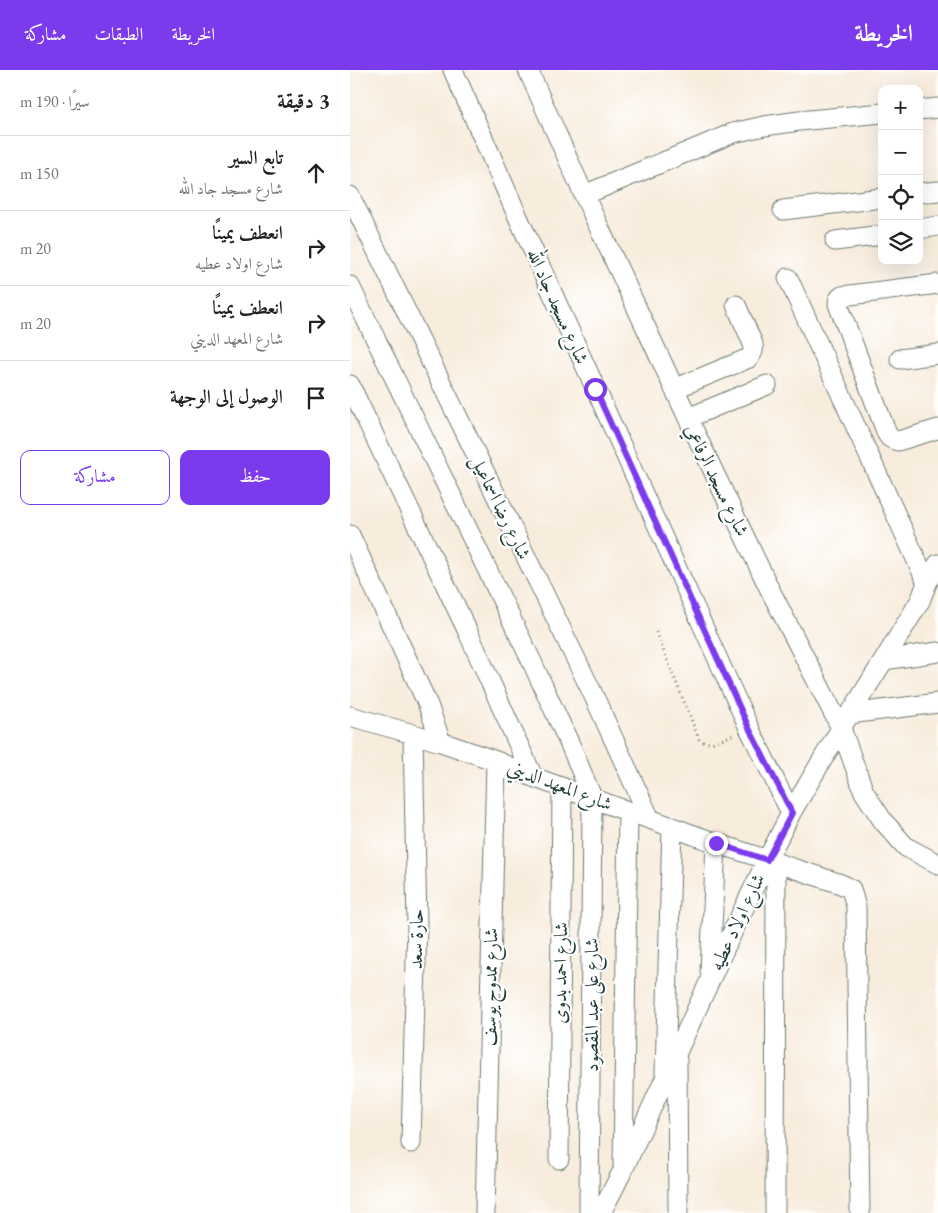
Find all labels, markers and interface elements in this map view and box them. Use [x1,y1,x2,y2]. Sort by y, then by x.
text: الخريطة [855,17,913,48]
text: مشاركة [25,22,66,45]
text: الطبقات [94,22,143,45]
text: الخريطة [171,22,215,45]
map controls [878,85,923,265]
button: + [878,85,923,130]
text: 3 دقيقة [277,87,330,114]
text: سيرًا · 190 m [20,91,90,112]
button: − [878,130,923,175]
text: تابع السير [229,145,283,170]
icon: ahead [302,159,330,187]
text: 150 m [20,163,59,184]
button: locate [878,175,923,220]
text: شارع مسجد جاد الله [178,178,283,199]
text: انعطف يمينًا [212,220,283,245]
button: layers [878,220,923,265]
icon: right [302,234,330,262]
text: 20 m [20,238,51,259]
street label: شارع مسجد جاد الله [519,243,597,369]
text: شارع اولاد عطيه [195,253,283,274]
text: انعطف يمينًا [212,295,283,320]
icon: right [302,309,330,337]
text: 20 m [20,313,51,334]
text: شارع المعهد الديني [190,328,283,349]
route start [584,378,607,401]
text: الوصول إلى الوجهة [170,384,283,409]
icon: arrive [302,384,330,412]
street label: شارع مسجد الرفاعي [676,420,755,542]
button: مشاركة [20,450,170,505]
button: حفظ [180,450,330,505]
street label: شارع رضا اسماعيل [462,451,537,565]
street label: شارع المعهد الديني [502,754,616,821]
route end [705,832,728,855]
street label: شارع اولاد عطيه [704,869,773,976]
street label: حارة سعد [403,908,429,970]
street label: شارع احمد بدوى [547,922,576,1024]
street label: شارع ممدوح يوسف [476,928,509,1046]
street label: شارع على عبد المقصود [579,938,607,1072]

